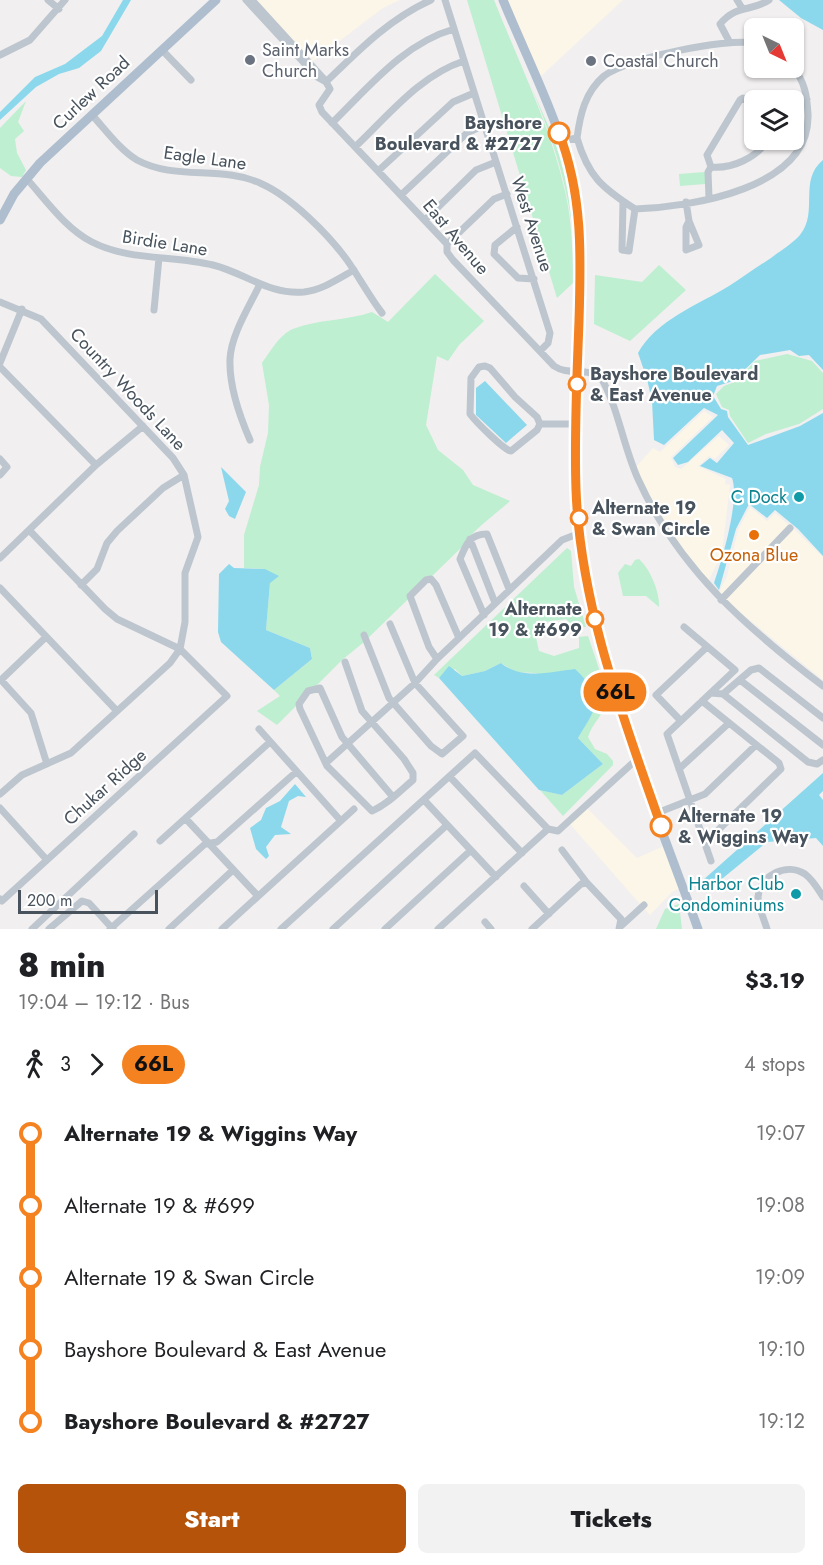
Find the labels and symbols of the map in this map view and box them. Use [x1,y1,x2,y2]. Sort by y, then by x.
north arrow [744,18,804,78]
place label: Saint Marks Church [262,37,349,84]
place label: Coastal Church [603,48,719,74]
street label: Curlew Road [46,50,136,136]
marker: Saint Marks Church [243,53,257,67]
marker: Coastal Church [584,54,598,68]
place label: Bayshore Boulevard & #2727 [375,110,542,157]
marker: Bayshore Boulevard & #2727 [548,122,570,144]
street label: Eagle Lane [162,139,248,177]
street label: West Avenue [504,173,560,275]
street label: East Avenue [417,194,495,280]
street label: Birdie Lane [120,223,210,263]
street label: Country Woods Lane [64,322,192,456]
place label: Bayshore Boulevard & East Avenue [590,361,758,408]
marker: Bayshore Boulevard & East Avenue [568,375,586,393]
place label: C Dock [731,484,787,510]
marker: C Dock [792,490,806,504]
place label: Alternate 19 & Swan Circle [591,495,710,542]
marker: Alternate 19 & Swan Circle [570,509,588,527]
marker: Ozona Blue [747,528,761,542]
place label: Ozona Blue [710,542,798,568]
place label: Alternate 19 & #699 [488,596,582,643]
marker: Alternate 19 & #699 [586,610,604,628]
line badge: 66L [580,672,650,712]
street label: Chukar Ridge [58,743,152,831]
place label: Alternate 19 & Wiggins Way [677,803,809,850]
marker: Alternate 19 & Wiggins Way [650,815,672,837]
place label: Harbor Club Condominiums [669,871,784,918]
scale bar [18,887,158,914]
marker: Harbor Club Condominiums [789,887,803,901]

